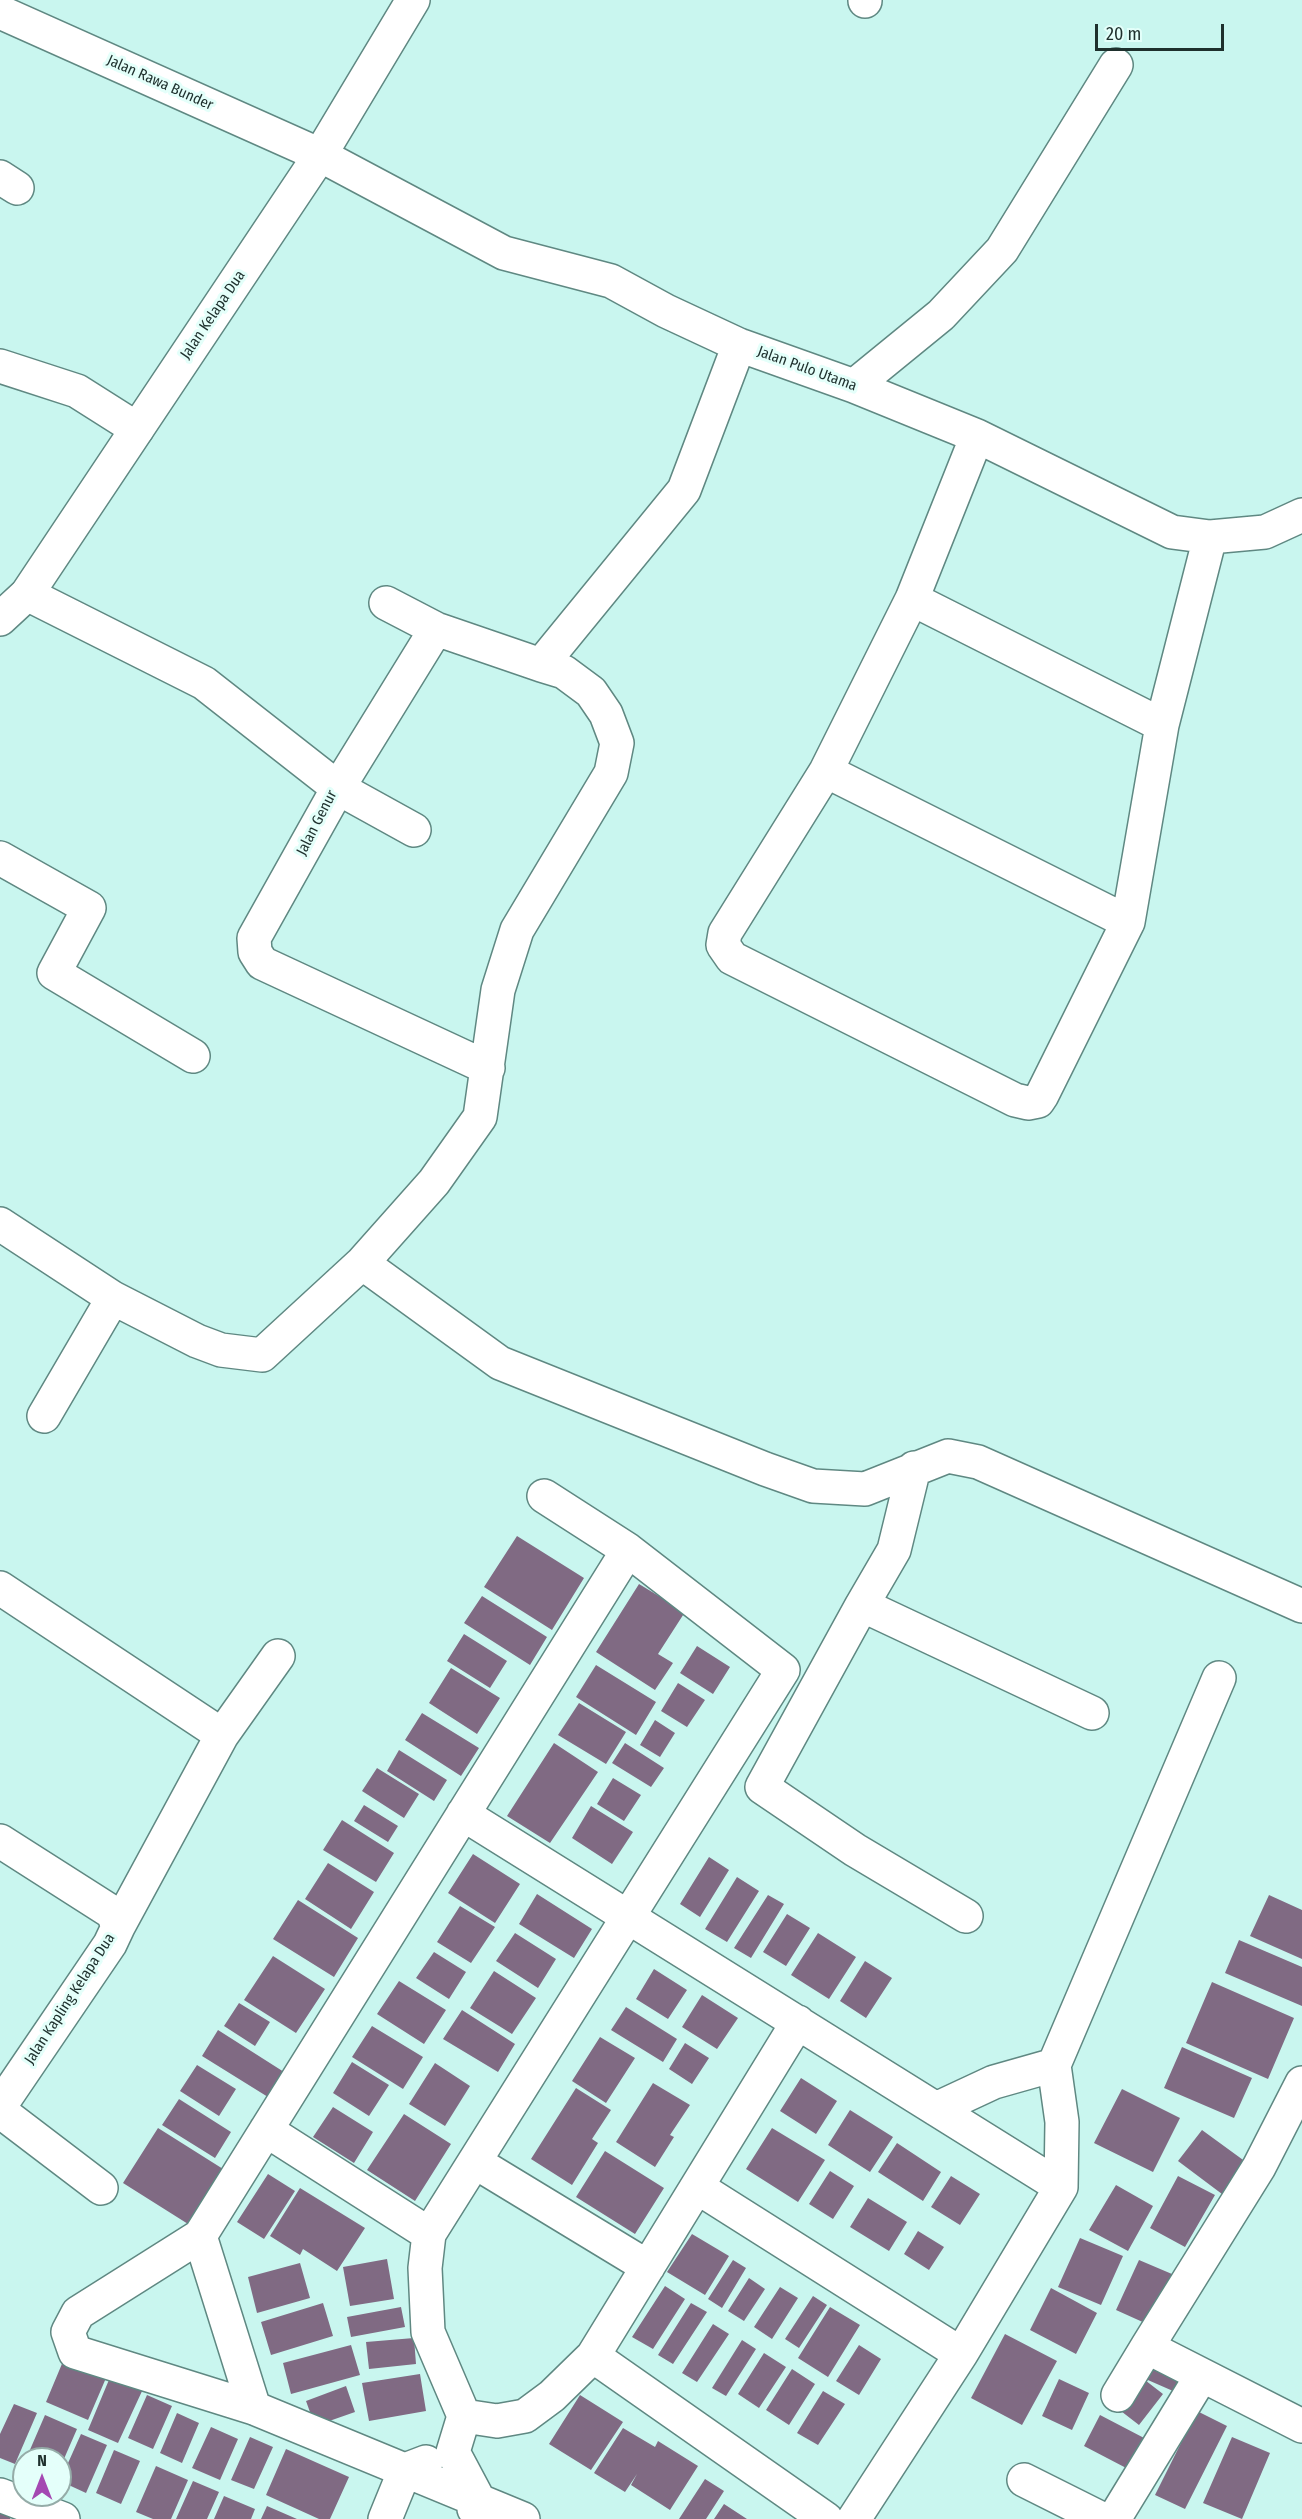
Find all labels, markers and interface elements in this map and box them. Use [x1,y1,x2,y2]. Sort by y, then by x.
scale bar [1098,12,1227,50]
text: 20 m [1106,23,1141,45]
street label: Jalan Rawa Bunder [104,52,216,114]
street label: Jalan Kelapa Dua [177,267,249,363]
street label: Jalan Pulo Utama [755,343,859,395]
street label: Jalan Genur [293,787,341,859]
street label: Jalan Kapling Kelapa Dua [21,1930,119,2068]
north arrow [12,2447,72,2507]
text: N [37,2451,47,2470]

